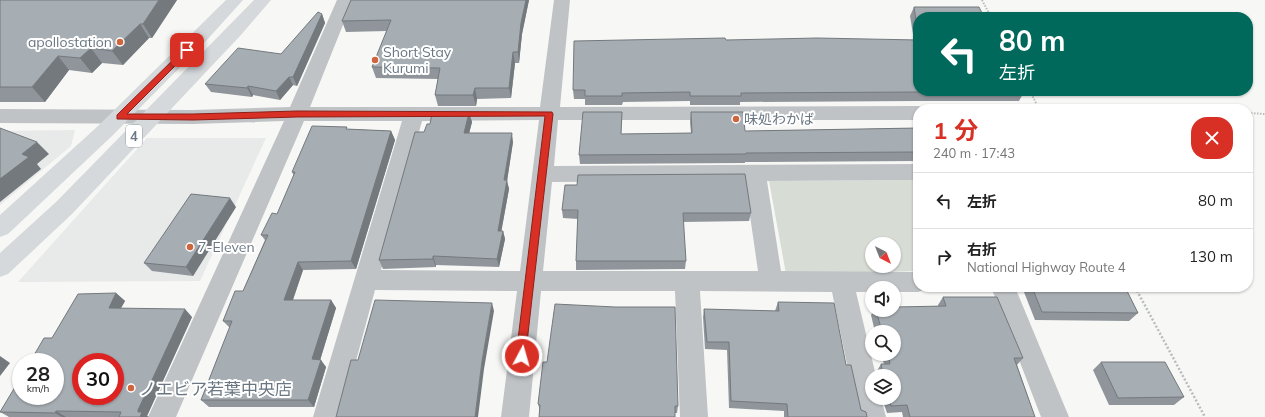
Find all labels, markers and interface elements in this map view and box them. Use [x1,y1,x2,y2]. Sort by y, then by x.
text: 80 m [999,23,1065,58]
icon: left [933,28,985,80]
place label: apollostation [28,33,112,51]
pin [170,33,204,67]
marker: apollostation [115,37,125,47]
icon: arrive [176,39,198,61]
place label: Short Stay Kurumi [383,43,452,77]
marker: Short Stay Kurumi [370,55,380,65]
text: 左折 [999,61,1035,84]
place label: 味処わかば [744,110,814,128]
marker: 味処わかば [731,114,741,124]
text: 1 分 [933,115,978,145]
button: close [1191,117,1233,159]
road number: 4 [126,125,142,147]
text: 240 m · 17:43 [933,145,1015,161]
icon: left [933,190,955,212]
text: 80 m [1198,191,1233,210]
text: 左折 [967,192,997,211]
north arrow [865,237,901,273]
map controls [865,237,901,405]
place label: 7-Eleven [198,238,255,256]
text: 右折 [967,240,997,259]
marker: 7-Eleven [185,242,195,252]
icon: right [933,246,955,268]
text: 130 m [1189,247,1233,266]
text: National Highway Route 4 [967,259,1126,275]
button: sound [865,281,901,317]
button: search [865,325,901,361]
position arrow [501,335,543,377]
speed limit sign: 30 [72,353,124,405]
text: 28 [26,361,50,386]
button: layers [865,369,901,405]
place label: ノエビア若葉中央店 [139,378,292,399]
text: km/h [27,382,49,395]
marker: ノエビア若葉中央店 [126,383,136,393]

